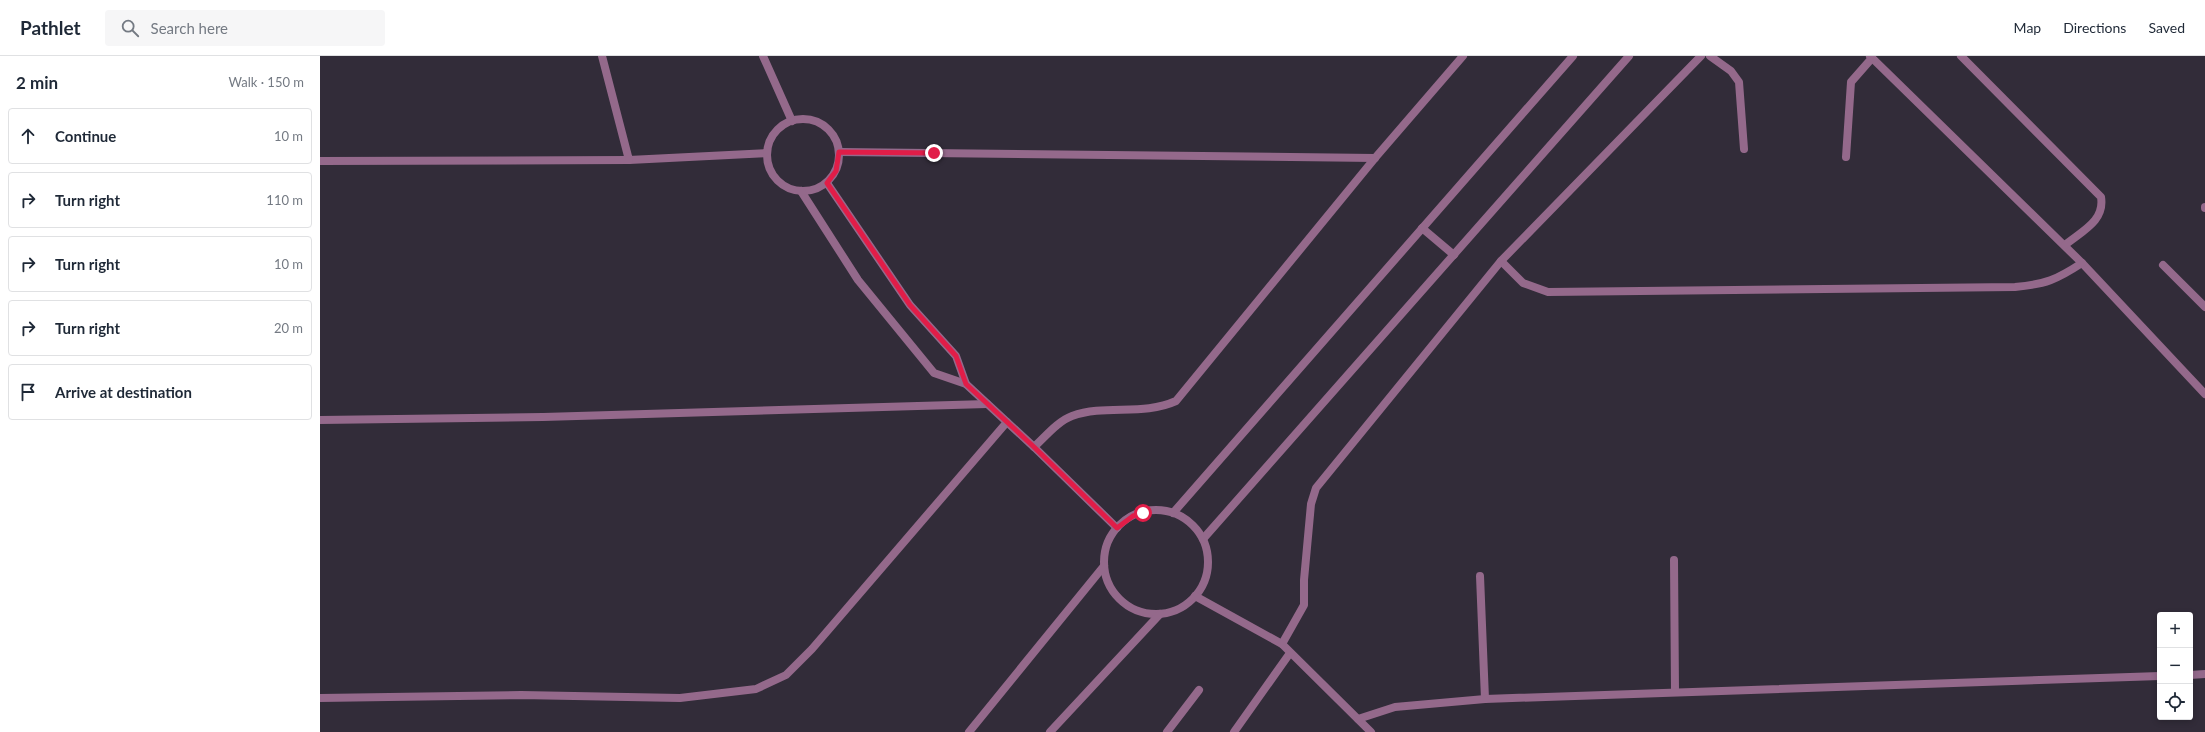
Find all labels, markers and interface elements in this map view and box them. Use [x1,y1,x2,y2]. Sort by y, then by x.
search box [105,10,385,46]
text: Pathlet [20,16,81,39]
icon: search [119,17,141,39]
text: Search here [151,19,228,37]
text: Map [2014,19,2041,36]
text: Directions [2063,19,2126,36]
text: Saved [2148,19,2185,36]
text: 2 min [16,72,58,93]
text: Walk · 150 m [228,74,304,90]
icon: ahead [17,125,39,147]
text: Continue [55,127,116,145]
text: 10 m [274,128,303,144]
route end [925,144,943,162]
icon: right [17,189,39,211]
text: Turn right [55,191,120,209]
text: 110 m [266,192,303,208]
icon: right [17,253,39,275]
text: Turn right [55,255,120,273]
text: 10 m [274,256,303,272]
icon: right [17,317,39,339]
text: Turn right [55,319,120,337]
text: 20 m [274,320,303,336]
icon: arrive [17,381,39,403]
text: Arrive at destination [55,383,192,401]
route start [1134,504,1152,522]
map controls [2157,612,2193,720]
button: + [2157,612,2193,648]
button: − [2157,648,2193,684]
button: locate [2157,684,2193,720]

